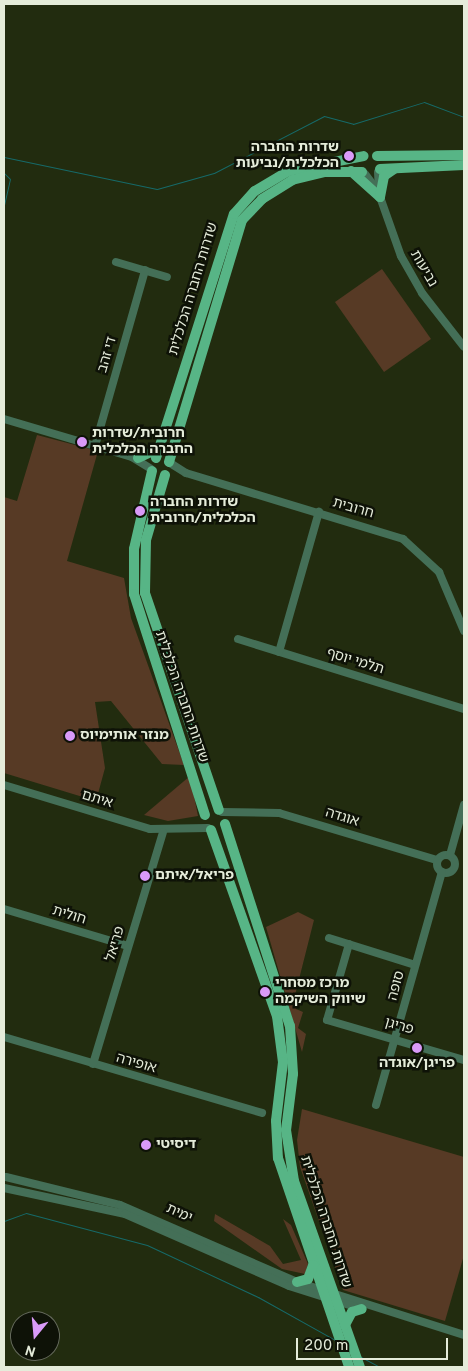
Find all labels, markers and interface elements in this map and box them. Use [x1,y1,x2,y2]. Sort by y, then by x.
place label: שדרות החברה הכלכלית/נביעות [236,140,339,172]
marker: שדרות החברה הכלכלית/נביעות [343,150,355,162]
street label: שדרות החברה הכלכלית [166,221,222,357]
street label: נביעות [406,248,440,290]
street label: די זהב [95,335,121,375]
place label: חרובית/שדרות החברה הכלכלית [92,426,193,458]
marker: חרובית/שדרות החברה הכלכלית [76,436,88,448]
place label: שדרות החברה הכלכלית/חרובית [150,495,256,528]
street label: חרובית [330,495,376,523]
marker: שדרות החברה הכלכלית/חרובית [134,505,146,517]
street label: שדרות החברה הכלכלית [151,629,211,765]
street label: תלמי יוסף [324,645,386,679]
place label: מנזר אותימיוס [80,728,169,744]
marker: מנזר אותימיוס [64,730,76,742]
street label: איתם [79,787,115,813]
street label: אוגדה [323,805,361,831]
place label: פריאל/איתם [155,868,234,884]
marker: פריאל/איתם [139,870,151,882]
street label: חולית [50,903,88,929]
street label: פריאל [103,924,129,964]
street label: סופה [385,969,409,1003]
place label: מרכז מסחרי שיווק השיקמה [275,976,366,1009]
marker: מרכז מסחרי שיווק השיקמה [259,986,271,998]
street label: פריגן [382,1015,416,1039]
marker: פריגן/אוגדה [411,1042,423,1054]
street label: אופירה [114,1050,158,1078]
place label: פריגן/אוגדה [379,1056,455,1072]
place label: דיסיטי [156,1137,196,1153]
marker: דיסיטי [140,1139,152,1151]
street label: שדרות החברה הכלכלית [296,1154,354,1290]
street label: ימית [163,1201,195,1227]
north arrow [10,1311,60,1361]
scale bar [298,1328,450,1360]
text: 200 m [304,1337,349,1356]
text: N [23,1340,38,1359]

